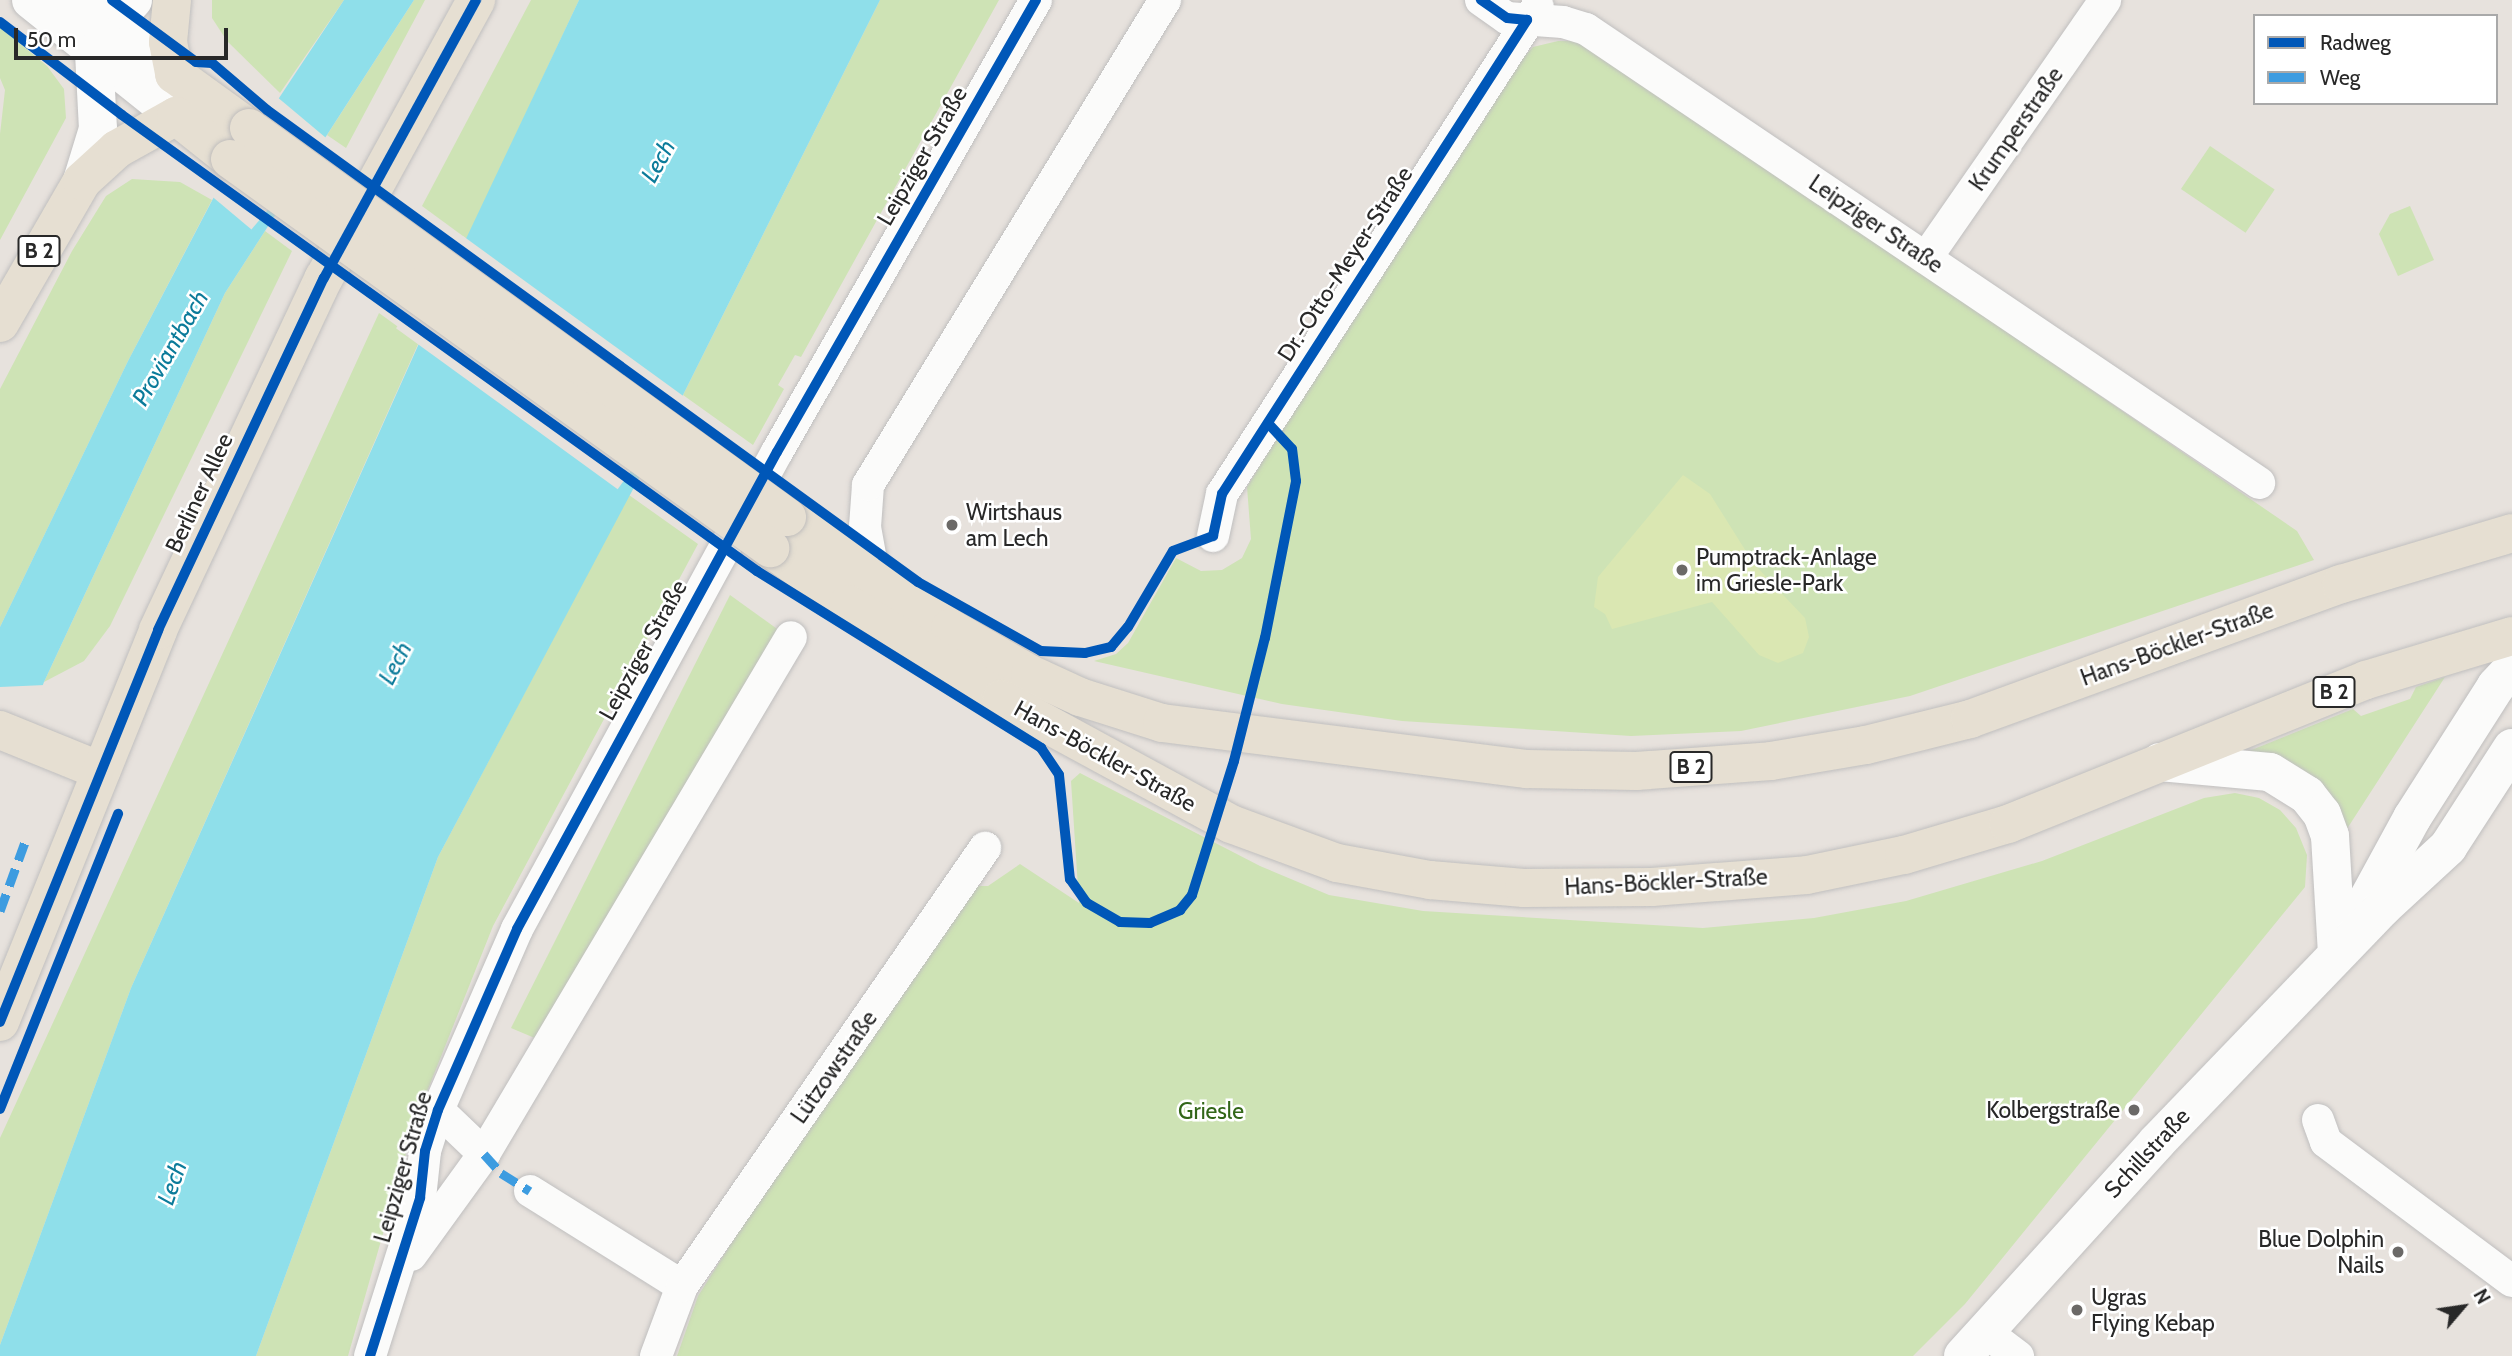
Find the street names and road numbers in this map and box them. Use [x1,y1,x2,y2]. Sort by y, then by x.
street label: Krumperstraße [1963,62,2069,196]
street label: Leipziger Straße [871,82,973,230]
street label: Dr.-Otto-Meyer-Straße [1272,161,1418,367]
street label: Leipziger Straße [1804,169,1948,279]
road number: B 2 [16,233,62,268]
street label: Berliner Allee [159,429,239,557]
street label: Leipziger Straße [593,575,693,725]
street label: Hans-Böckler-Straße [2077,596,2277,692]
road number: B 2 [2311,674,2357,710]
street label: Hans-Böckler-Straße [1009,695,1201,817]
road number: B 2 [1668,750,1714,784]
street label: Hans-Böckler-Straße [1564,863,1768,901]
street label: Lützowstraße [785,1005,883,1129]
street label: Leipziger Straße [368,1088,438,1246]
street label: Schillstraße [2099,1102,2195,1204]

